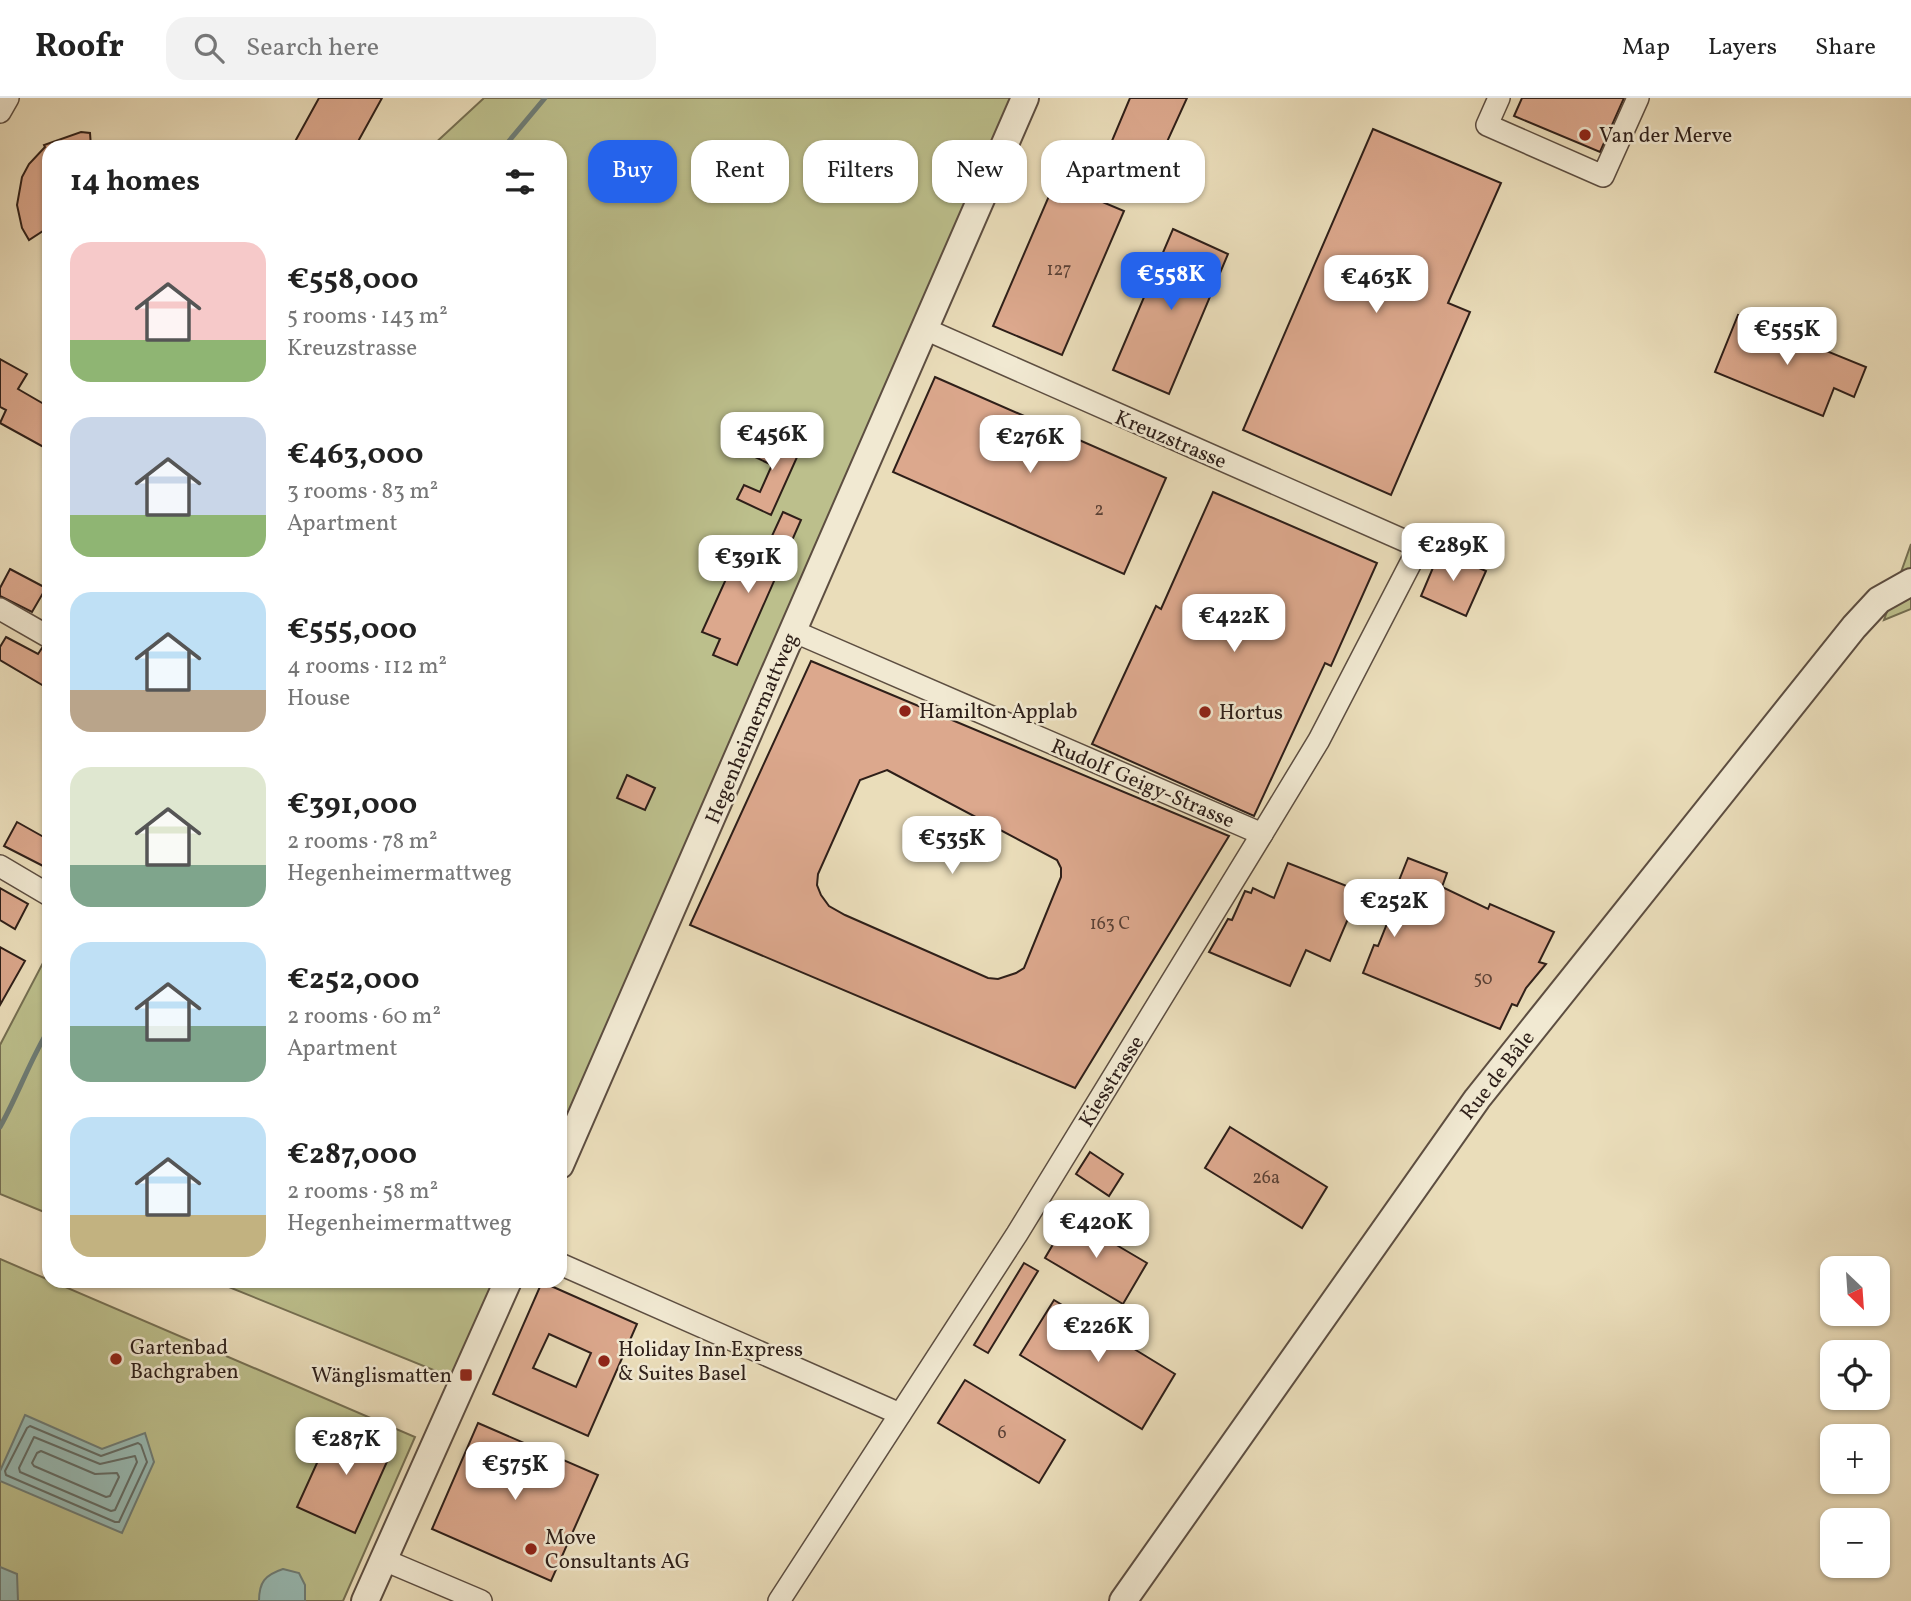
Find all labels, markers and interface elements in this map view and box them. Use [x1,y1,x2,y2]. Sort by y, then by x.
search box [166,17,656,80]
text: Roofr [35,25,124,71]
icon: search [190,29,228,67]
text: Search here [246,30,379,66]
text: Map [1622,31,1670,65]
text: Layers [1708,31,1777,65]
text: Share [1815,31,1876,65]
place label: Van der Merve [1599,122,1732,151]
marker: Van der Merve [1577,127,1593,143]
chip: Buy [588,140,677,203]
chip: Rent [691,140,789,203]
chip: Filters [803,140,918,203]
chip: New [932,140,1027,203]
chip: Apartment [1041,140,1205,203]
text: 14 homes [70,161,200,203]
icon: filters [501,163,539,201]
pin: €558K [1122,252,1220,312]
pin: €463K [1327,256,1425,315]
house number: 127 [1047,258,1071,283]
text: €558,000 [287,259,419,301]
text: €558K [1137,259,1205,291]
text: €463K [1340,262,1412,294]
icon: home [126,270,210,354]
text: 5 rooms · 143 m² [287,301,448,333]
pin: €555K [1738,308,1836,367]
text: €555K [1754,314,1820,346]
text: Kreuzstrasse [287,333,417,365]
street label: Kreuzstrasse [1110,404,1231,477]
pin: €456K [723,412,821,472]
pin: €276K [981,416,1079,475]
text: €456K [737,419,807,451]
text: €276K [996,422,1064,454]
text: €463,000 [287,434,423,476]
icon: home [126,445,210,529]
text: 3 rooms · 83 m² [287,476,438,508]
house number: 2 [1094,498,1104,523]
text: Apartment [287,508,398,540]
pin: €289K [1404,524,1502,583]
text: €289K [1418,530,1488,562]
pin: €391K [699,536,797,595]
text: €391K [715,542,781,574]
pin: €422K [1185,594,1283,654]
text: €422K [1198,601,1270,633]
text: €555,000 [287,609,417,651]
icon: home [126,620,210,704]
street label: Hegenheimermattweg [699,629,806,829]
text: 4 rooms · 112 m² [287,651,447,683]
text: House [287,683,350,715]
place label: Hamilton Applab [919,698,1078,727]
place label: Hortus [1219,699,1283,728]
marker: Hamilton Applab [897,703,913,719]
marker: Hortus [1197,704,1213,720]
street label: Rudolf Geigy-Strasse [1046,733,1239,836]
text: €391,000 [287,784,417,826]
icon: home [126,795,210,879]
pin: €535K [903,816,1001,876]
text: €535K [918,823,986,855]
text: 2 rooms · 78 m² [287,826,438,858]
text: Hegenheimermattweg [287,858,512,890]
pin: €252K [1345,880,1443,939]
text: €252K [1360,886,1428,918]
house number: 163 C [1090,912,1130,937]
text: €252,000 [287,959,419,1001]
house number: 50 [1473,967,1493,992]
icon: home [126,970,210,1054]
text: 2 rooms · 60 m² [287,1001,441,1033]
street label: Rue de Bâle [1454,1025,1542,1127]
street label: Kiesstrasse [1073,1030,1152,1133]
text: Apartment [287,1033,398,1065]
text: €287,000 [287,1134,417,1176]
icon: home [126,1145,210,1229]
house number: 26a [1252,1166,1280,1191]
text: 2 rooms · 58 m² [287,1176,438,1208]
pin: €420K [1047,1200,1145,1260]
text: €420K [1059,1207,1133,1239]
text: Hegenheimermattweg [287,1208,512,1240]
north arrow [1820,1256,1890,1326]
map controls [1820,1256,1890,1578]
pin: €226K [1049,1304,1147,1364]
text: €226K [1063,1311,1133,1343]
place label: Gartenbad Bachgraben [130,1334,239,1387]
place label: Holiday Inn Express & Suites Basel [618,1336,803,1389]
button: locate [1820,1340,1890,1410]
marker: Gartenbad Bachgraben [108,1351,124,1367]
marker: Holiday Inn Express & Suites Basel [596,1353,612,1369]
place label: Wänglismatten [311,1362,452,1391]
marker: Wänglismatten [458,1367,474,1383]
pin: €287K [297,1418,395,1477]
house number: 6 [997,1421,1007,1446]
text: €287K [311,1424,381,1456]
button: + [1820,1424,1890,1494]
pin: €575K [466,1442,564,1502]
text: €575K [482,1449,548,1481]
button: − [1820,1508,1890,1578]
place label: Move Consultants AG [545,1524,690,1577]
marker: Move Consultants AG [523,1541,539,1557]

